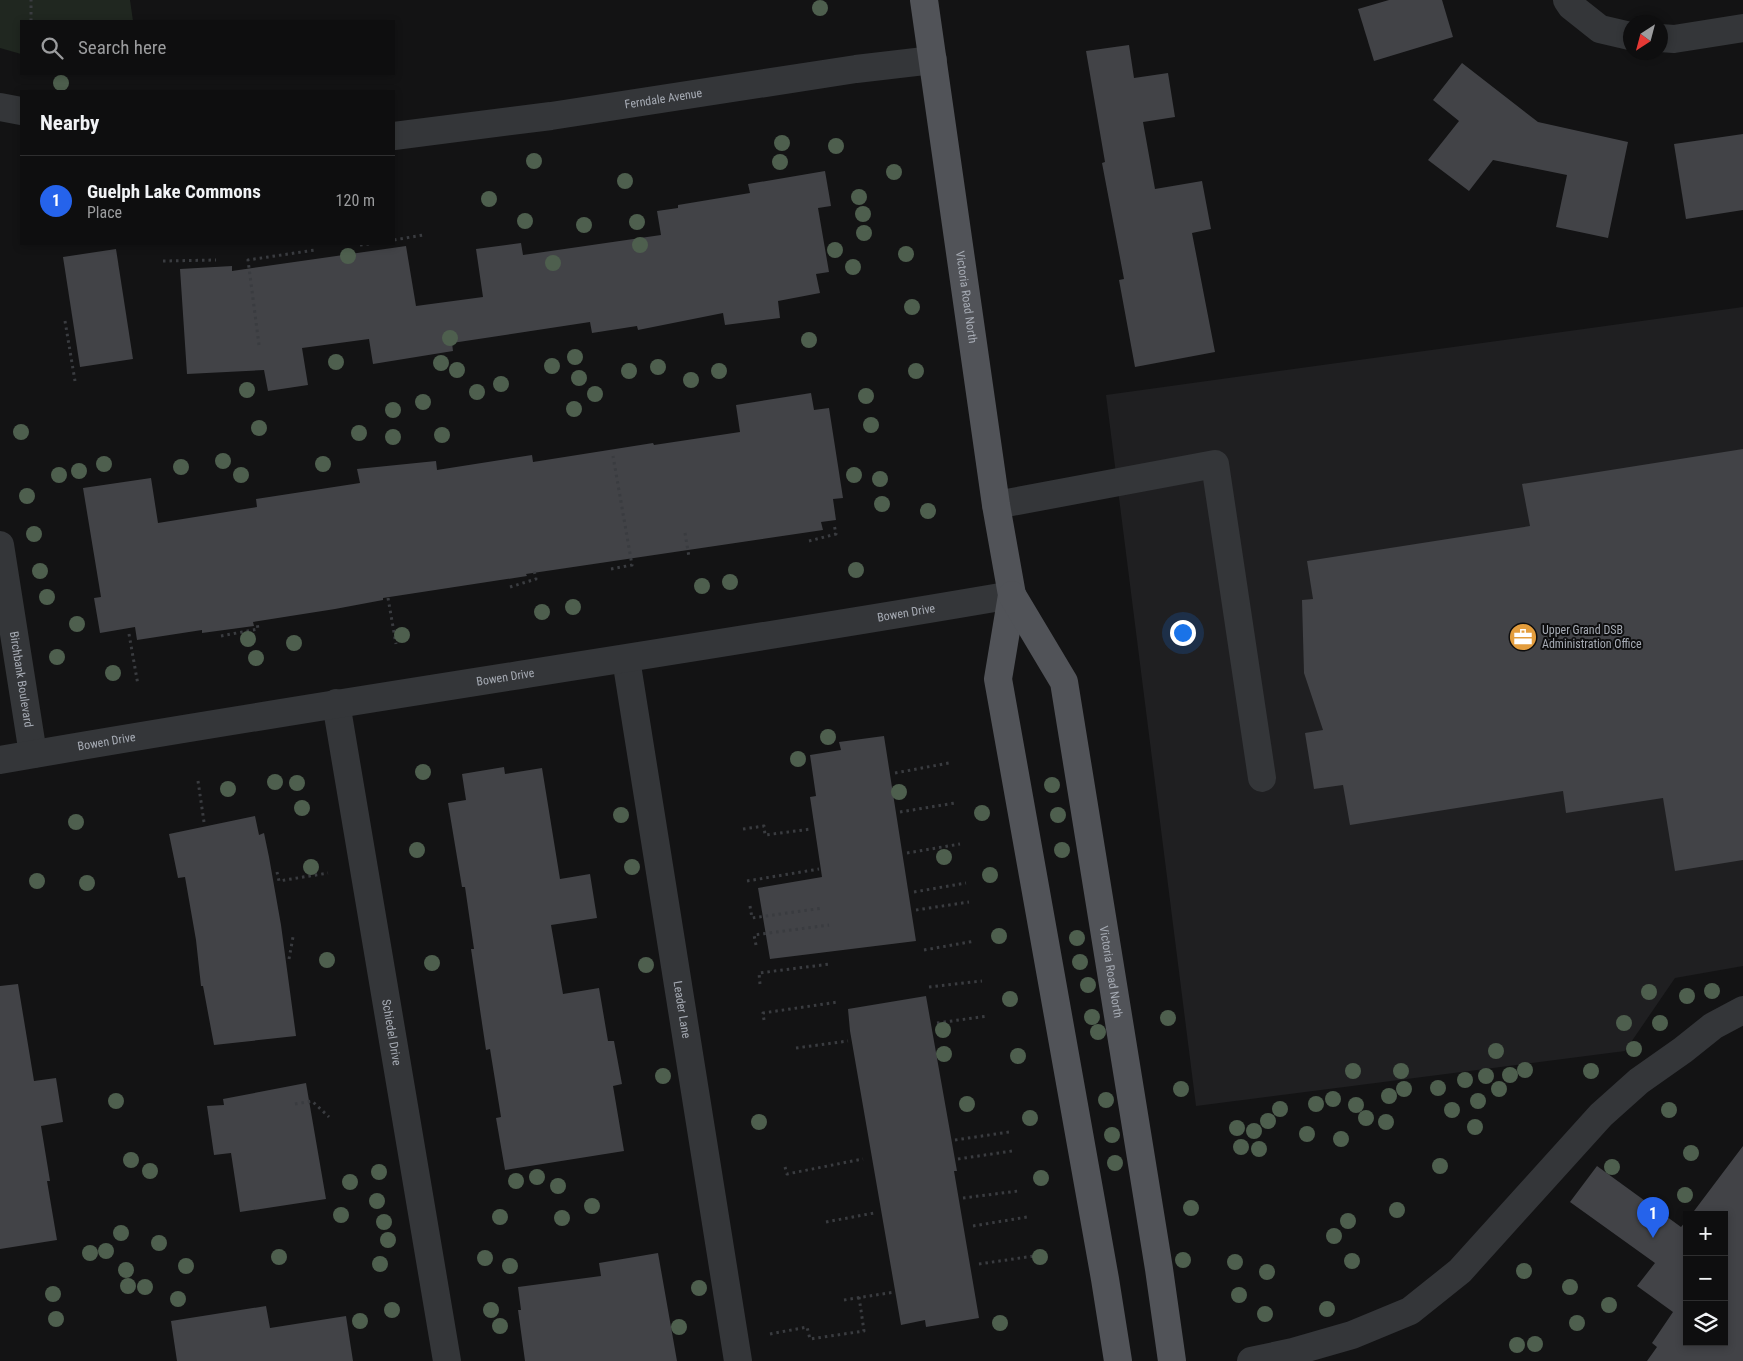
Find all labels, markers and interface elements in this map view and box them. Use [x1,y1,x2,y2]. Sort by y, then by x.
north arrow [1623,15,1668,60]
search box [20,20,395,75]
icon: search [38,34,66,62]
text: Search here [78,36,166,59]
street label: Ferndale Avenue [624,86,703,112]
text: Nearby [40,111,99,135]
text: Guelph Lake Commons [87,180,261,203]
text: 1 [52,191,60,210]
text: 120 m [336,191,375,210]
text: Place [87,203,122,222]
street label: Victoria Road North [953,250,980,344]
street label: Bowen Drive [876,601,937,625]
your location [1170,620,1196,646]
office icon: Upper Grand DSB Administration Office [1508,622,1538,652]
place label: Upper Grand DSB Administration Office [1542,623,1642,651]
street label: Birchbank Boulevard [7,630,36,728]
street label: Bowen Drive [475,666,536,689]
street label: Bowen Drive [76,730,137,754]
street label: Victoria Road North [1097,925,1125,1019]
street label: Leader Lane [670,980,693,1040]
street label: Schiedel Drive [379,998,404,1067]
pin: 1 [1637,1197,1669,1238]
map controls [1683,1211,1728,1346]
button: + [1683,1211,1728,1256]
button: − [1683,1256,1728,1301]
button: layers [1683,1301,1728,1346]

